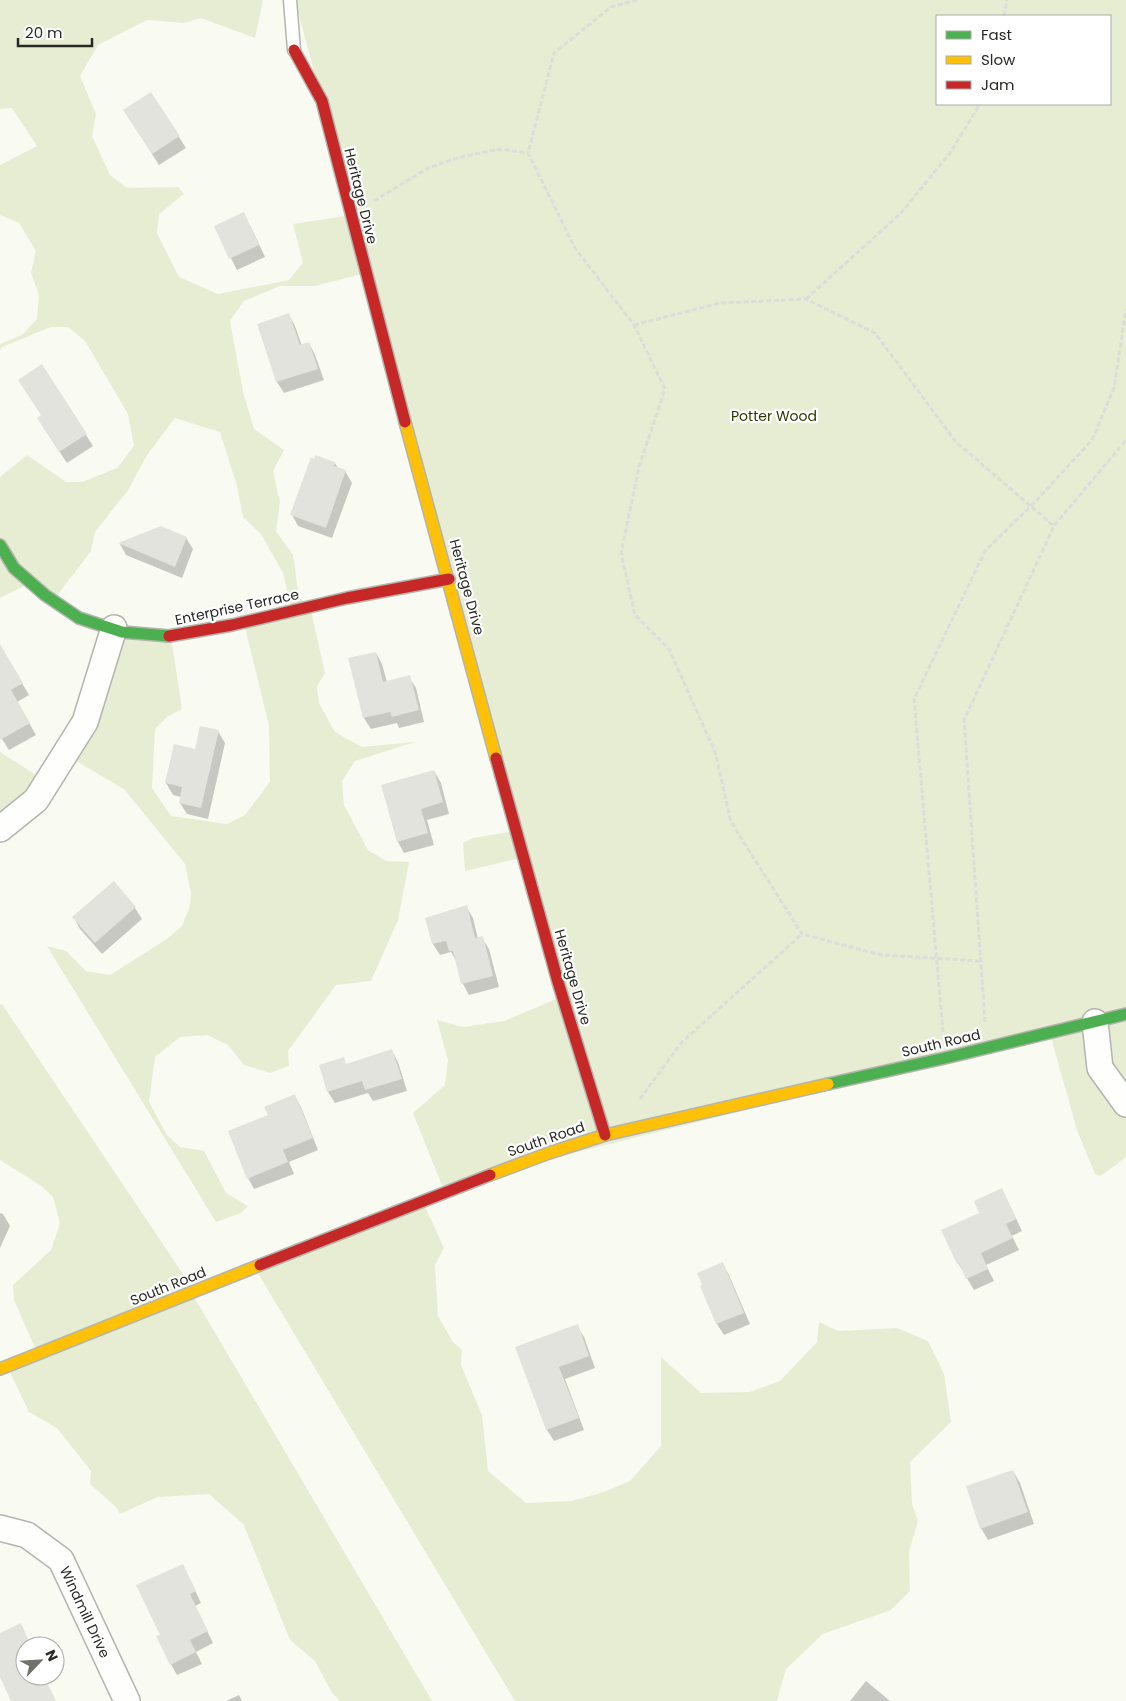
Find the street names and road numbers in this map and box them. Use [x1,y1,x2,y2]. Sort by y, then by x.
street label: Heritage Drive [339,146,383,247]
street label: Heritage Drive [445,537,489,638]
street label: Enterprise Terrace [173,584,301,630]
street label: Heritage Drive [550,927,596,1027]
street label: South Road [900,1024,982,1062]
street label: South Road [505,1116,587,1162]
street label: South Road [127,1262,209,1310]
street label: Windmill Drive [55,1563,115,1661]

